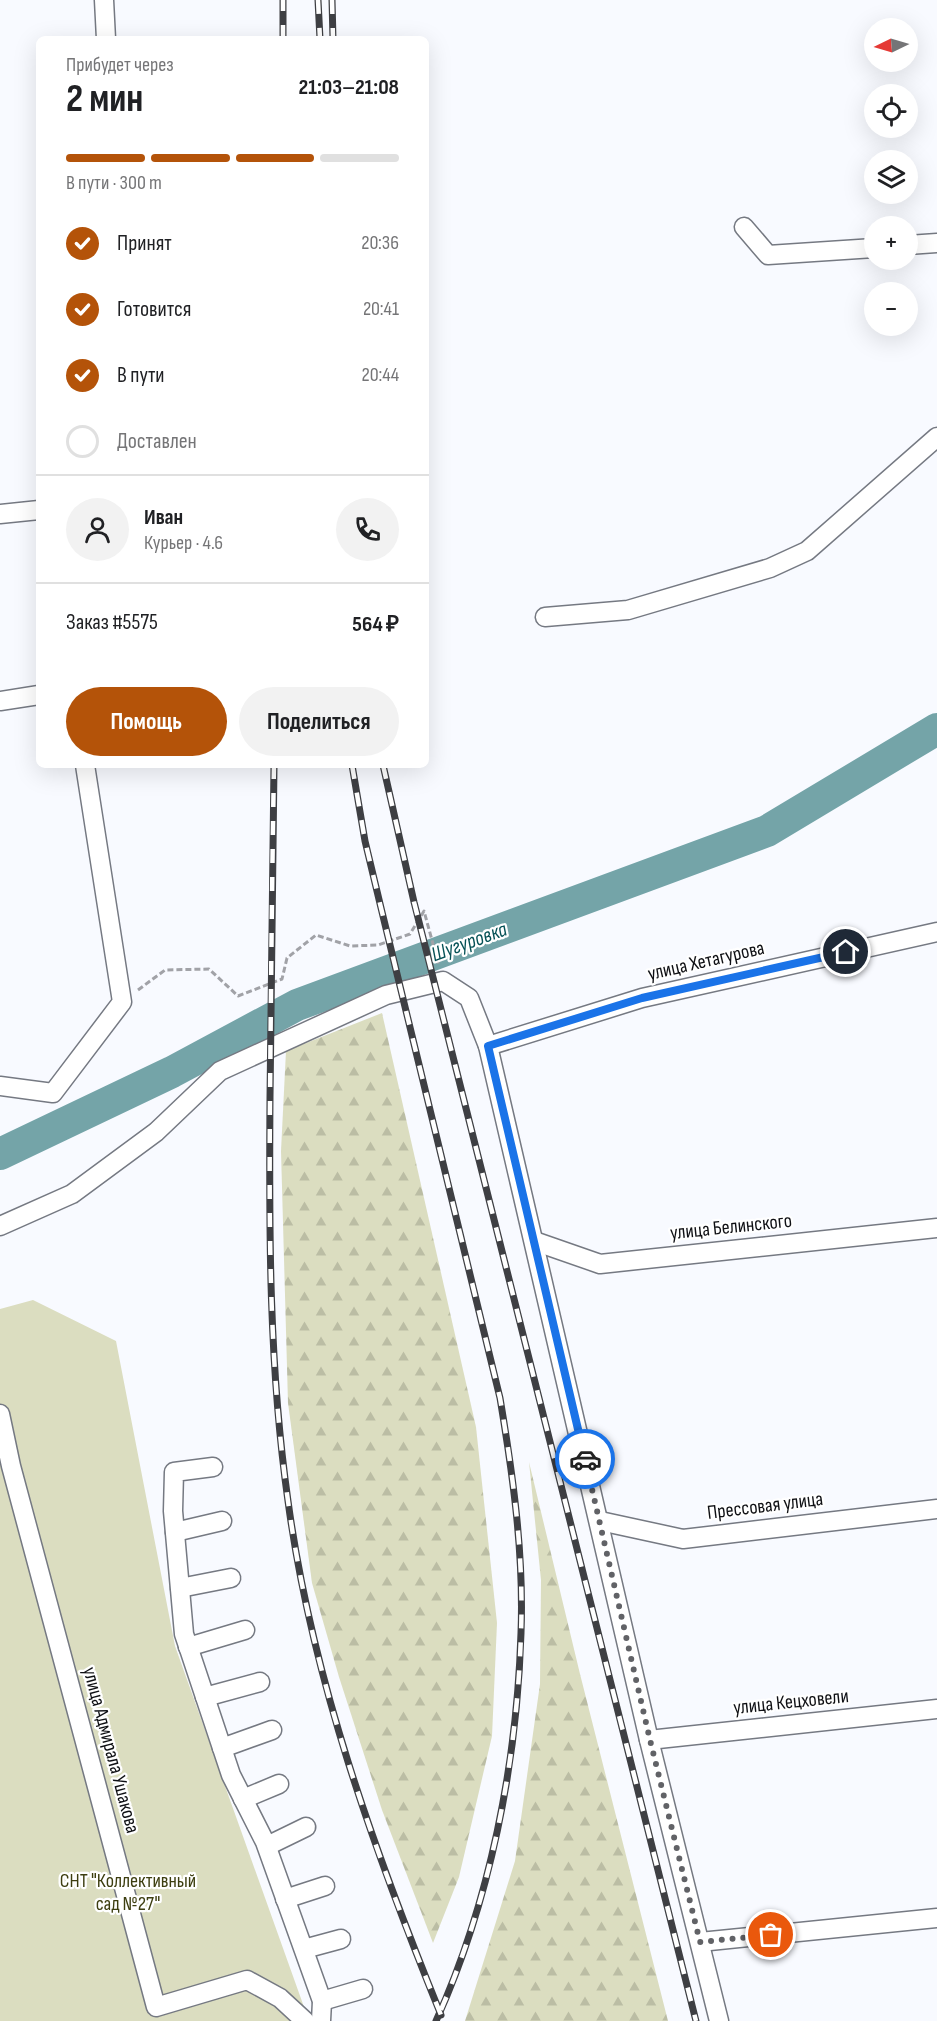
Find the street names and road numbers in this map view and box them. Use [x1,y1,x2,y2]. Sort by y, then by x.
street label: улица Хетагурова [645,936,767,986]
street label: улица Белинского [669,1209,793,1245]
street label: Прессовая улица [706,1487,824,1525]
street label: улица Адмирала Ушакова [77,1664,145,1836]
street label: улица Кецховели [732,1684,850,1720]

